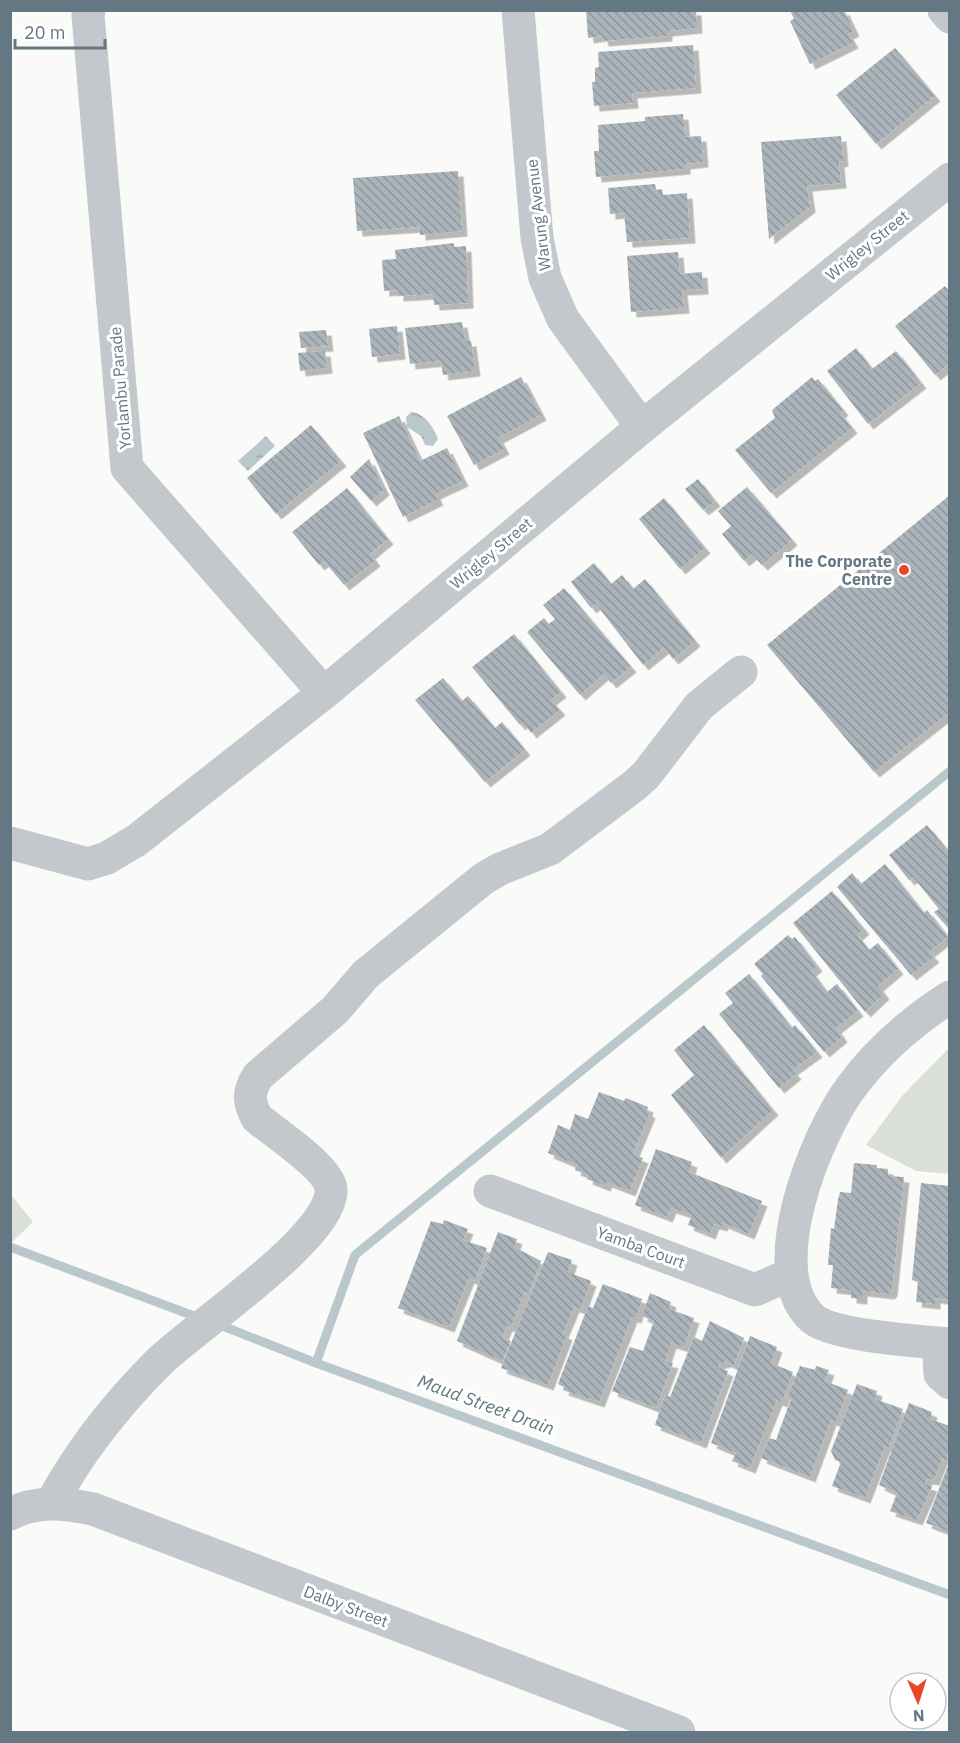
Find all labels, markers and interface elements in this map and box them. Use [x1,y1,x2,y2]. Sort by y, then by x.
scale bar [15,12,105,50]
text: 20 m [24,21,66,44]
street label: Warung Avenue [521,158,555,272]
street label: Wrigley Street [821,205,913,285]
street label: Yorlambu Parade [105,326,135,450]
street label: Wrigley Street [446,513,536,593]
place label: The Corporate Centre [785,551,892,589]
marker: The Corporate Centre [897,563,911,577]
street label: Yamba Court [594,1222,688,1272]
water label: Maud Street Drain [415,1369,558,1440]
street label: Dalby Street [301,1581,391,1631]
north arrow [888,1671,948,1731]
text: N [912,1706,925,1726]

